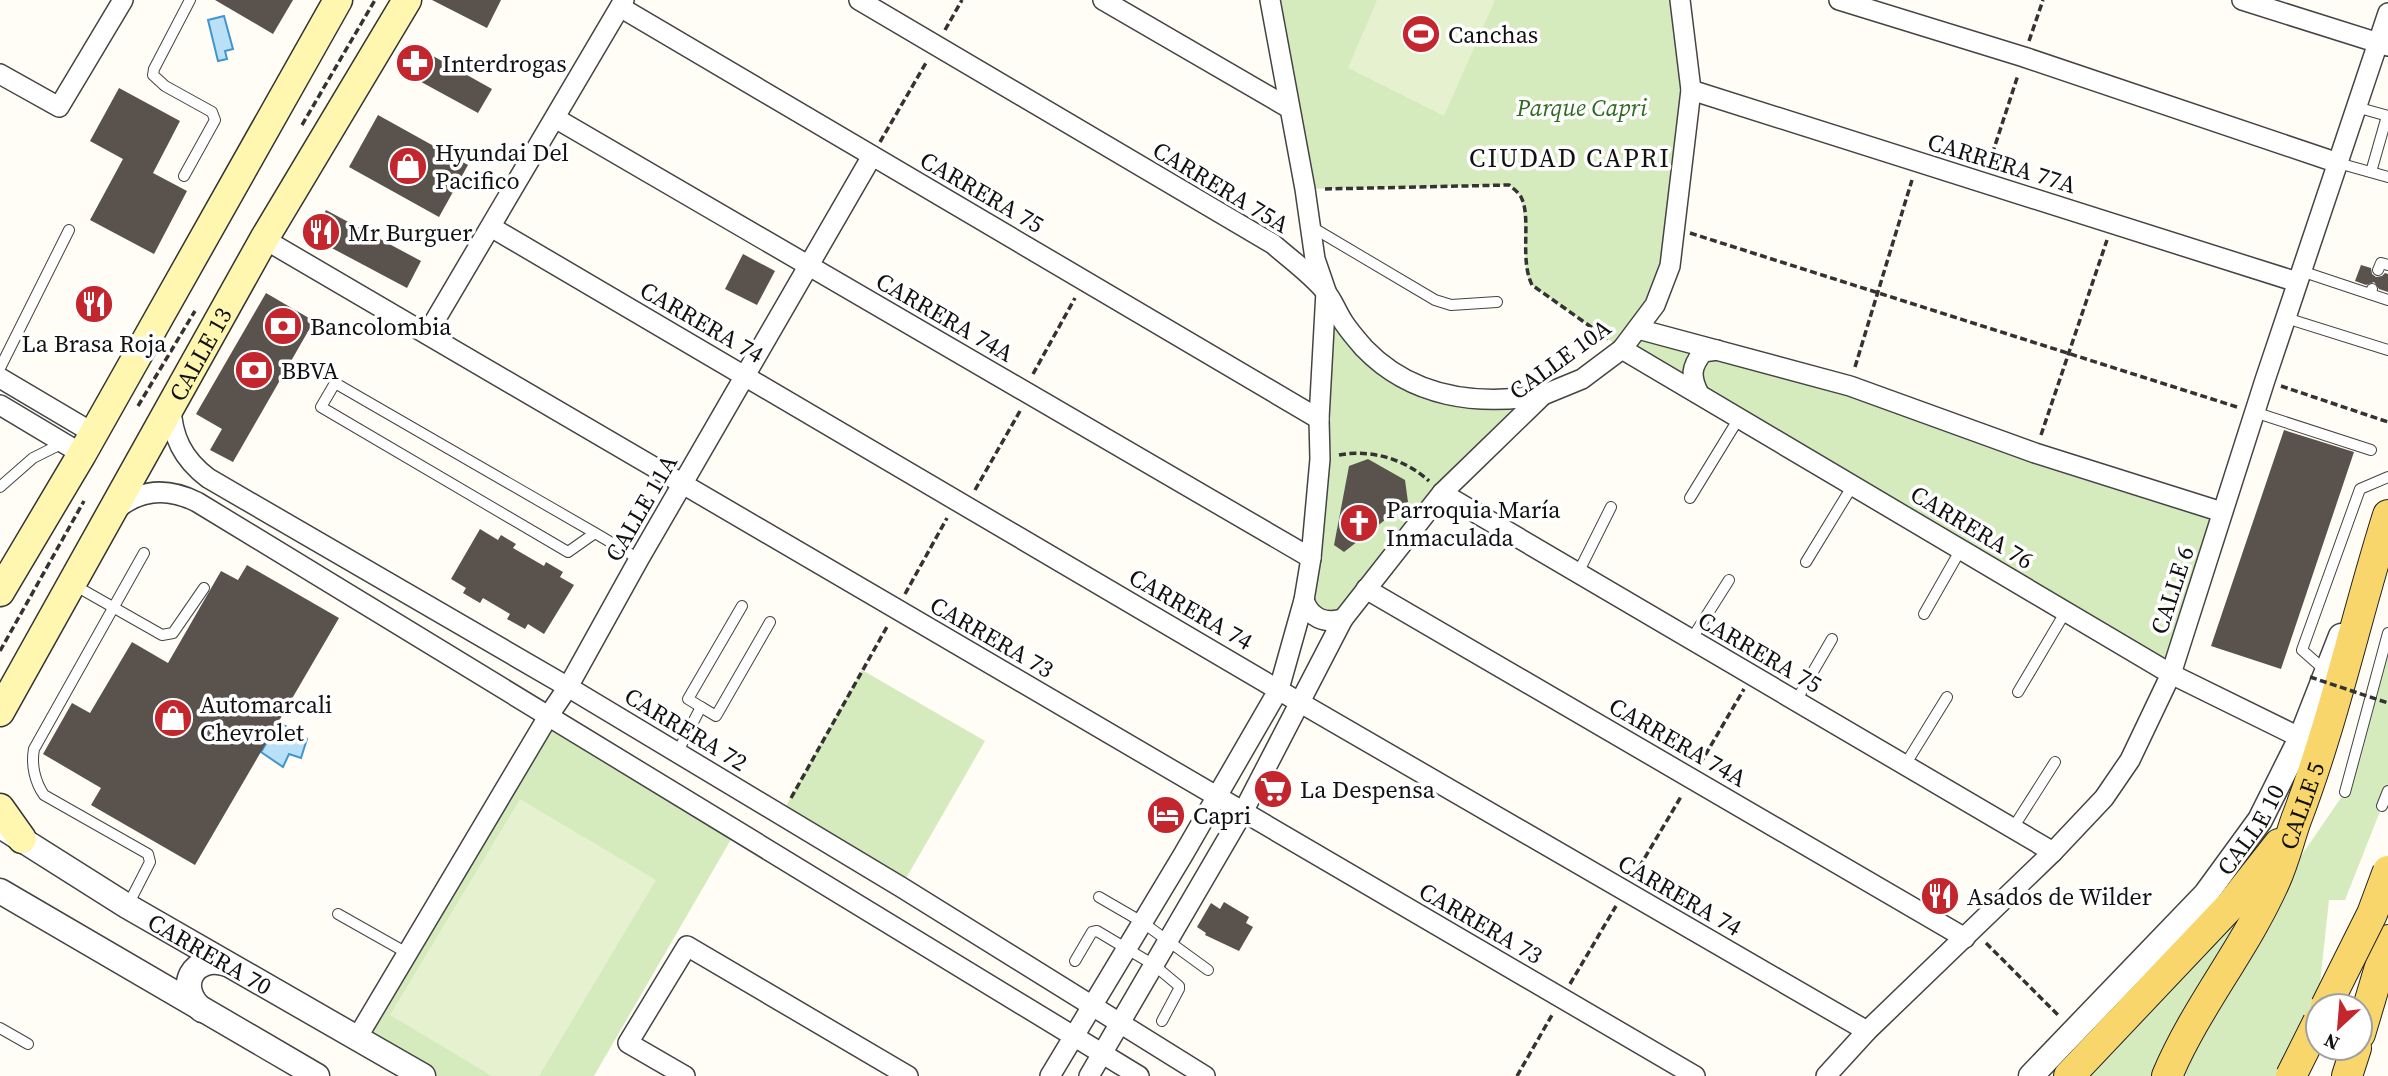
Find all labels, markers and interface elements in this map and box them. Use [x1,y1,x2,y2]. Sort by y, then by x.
sports icon: Canchas [1400,13,1442,55]
place label: Canchas [1448,18,1538,51]
pharmacy icon: Interdrogas [394,42,436,84]
place label: Interdrogas [442,47,567,80]
park label: Parque Capri [1516,91,1648,124]
street label: CARRERA 77A [1924,125,2080,201]
street label: CARRERA 75A [1147,133,1296,241]
place label: Hyundai Del Pacifico [435,136,569,197]
district label: CIUDAD CAPRI [1469,140,1671,176]
street label: CARRERA 75 [914,143,1050,241]
shop icon: Hyundai Del Pacifico [387,145,429,187]
restaurant icon: Mr Burguer [300,211,342,253]
place label: Mr Burguer [348,216,473,249]
street label: CARRERA 74A [870,264,1020,370]
street label: CARRERA 74 [634,273,770,371]
restaurant icon: La Brasa Roja [73,283,115,325]
street label: CALLE 13 [160,301,239,407]
bank icon: Bancolombia [262,305,304,347]
place label: Bancolombia [310,310,452,343]
street label: CALLE 10A [1502,311,1618,407]
place label: La Brasa Roja [22,327,167,360]
bank icon: BBVA [233,349,275,391]
place label: BBVA [281,354,339,387]
street label: CALLE 11A [597,448,685,568]
street label: CARRERA 76 [1904,477,2040,577]
place label: Parroquia María Inmaculada [1386,493,1561,554]
church icon: Parroquia María Inmaculada [1338,502,1380,544]
street label: CALLE 6 [2142,542,2202,638]
street label: CARRERA 74 [1123,560,1259,658]
street label: CARRERA 73 [924,588,1060,686]
street label: CARRERA 75 [1692,603,1828,701]
street label: CARRERA 72 [618,679,754,779]
place label: Automarcali Chevrolet [200,688,332,749]
street label: CARRERA 74A [1603,689,1753,795]
shop icon: Automarcali Chevrolet [152,697,194,739]
street label: CALLE 5 [2271,758,2332,853]
supermarket icon: La Despensa [1252,768,1294,810]
place label: La Despensa [1300,773,1436,806]
street label: CALLE 10 [2209,778,2292,882]
hotel icon: Capri [1145,794,1187,836]
place label: Capri [1193,799,1251,832]
street label: CARRERA 74 [1612,846,1748,944]
street label: CARRERA 73 [1413,874,1549,972]
restaurant icon: Asados de Wilder [1919,875,1961,917]
place label: Asados de Wilder [1967,880,2152,913]
street label: CARRERA 70 [142,905,278,1002]
north arrow [2304,992,2374,1062]
text: N [2319,1027,2343,1057]

